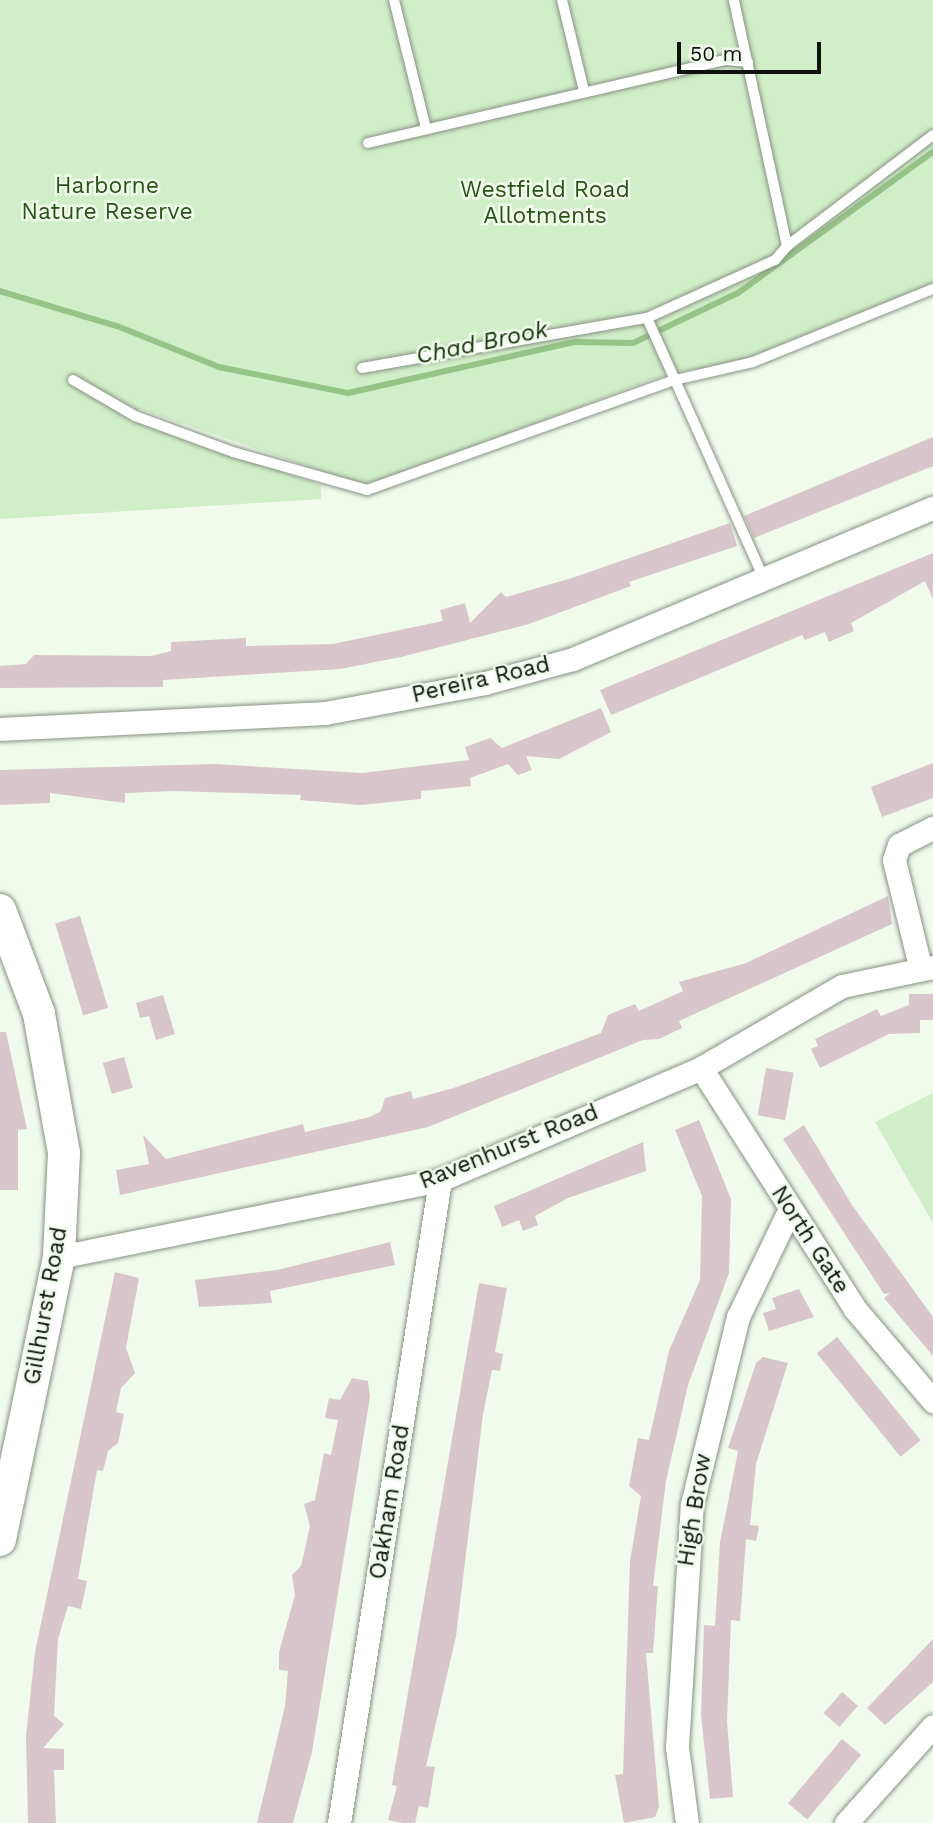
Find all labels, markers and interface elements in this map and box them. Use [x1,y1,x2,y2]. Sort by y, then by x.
scale bar [681,28,824,72]
text: 50 m [690,41,742,66]
park label: Harborne Nature Reserve [21,172,193,226]
park label: Westfield Road Allotments [460,176,630,230]
water label: Chad Brook [413,315,551,371]
street label: Pereira Road [409,651,553,709]
street label: Ravenhurst Road [416,1099,602,1195]
street label: North Gate [765,1181,855,1299]
street label: Gillhurst Road [19,1225,73,1387]
street label: Oakham Road [364,1423,416,1581]
street label: High Brow [672,1452,718,1568]

